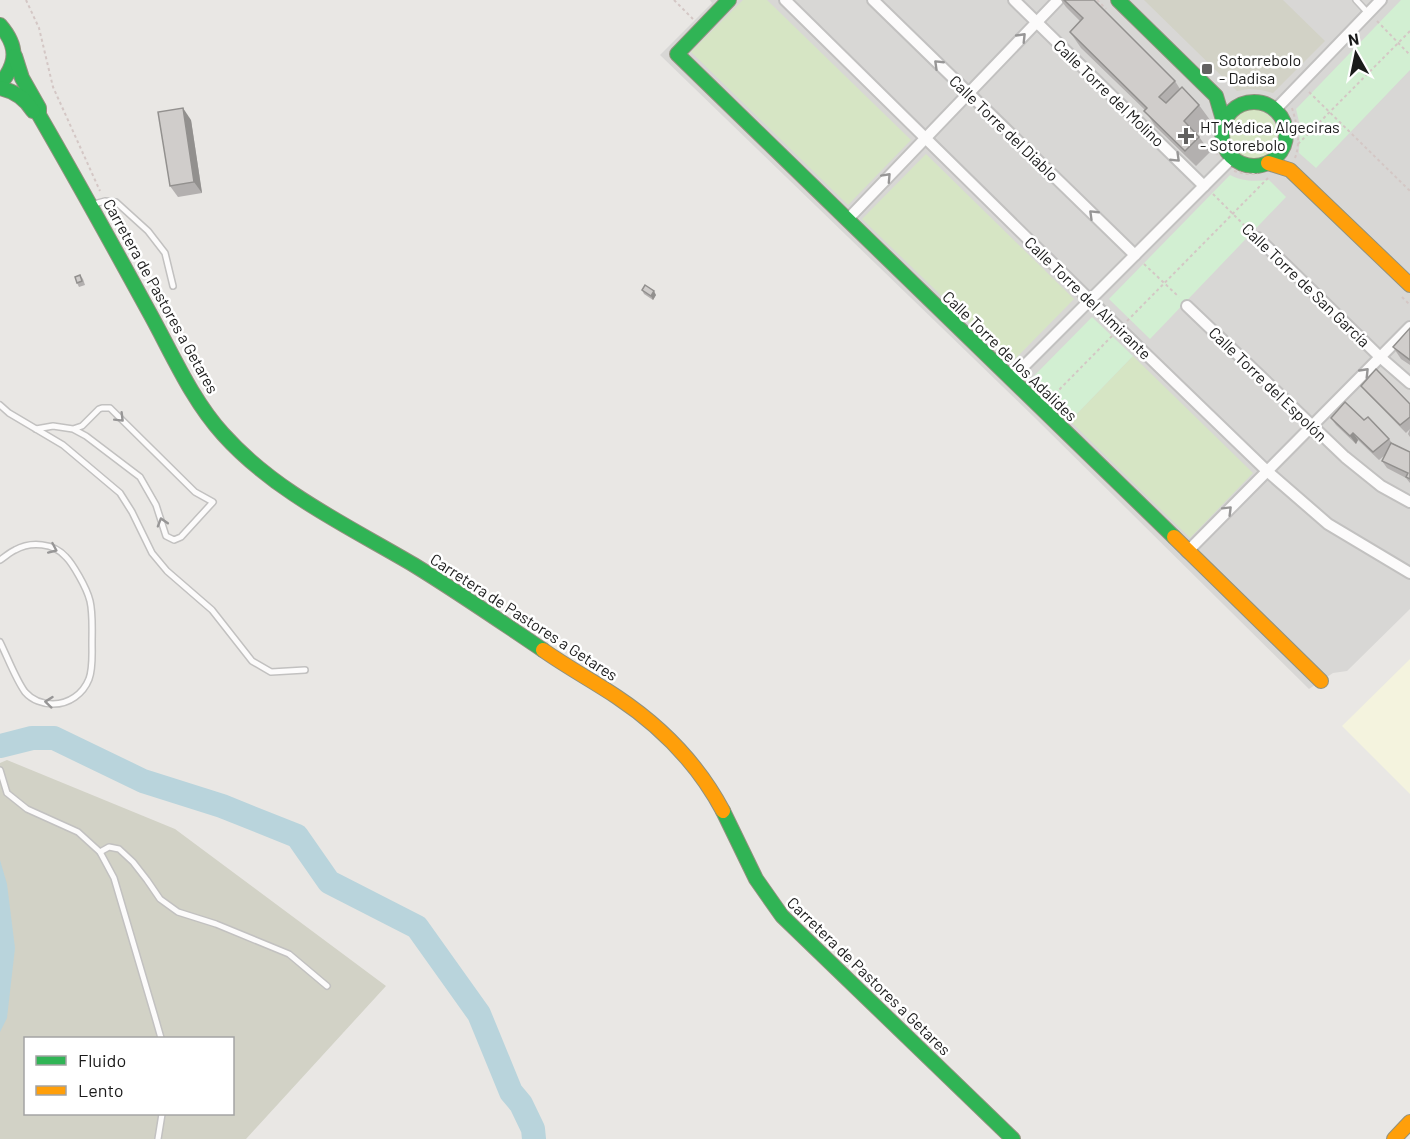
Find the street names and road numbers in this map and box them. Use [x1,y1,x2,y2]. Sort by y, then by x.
street label: Calle Torre del Molino [1050,35,1169,150]
street label: Calle Torre del Diablo [946,71,1063,185]
street label: Carretera de Pastores a Getares [100,195,223,396]
street label: Calle Torre de San García [1239,219,1374,351]
street label: Calle Torre del Almirante [1021,232,1156,363]
street label: Calle Torre de los Adalides [939,286,1082,425]
street label: Calle Torre del Espolón [1205,322,1331,445]
street label: Carretera de Pastores a Getares [427,549,622,684]
street label: Carretera de Pastores a Getares [784,893,955,1059]

